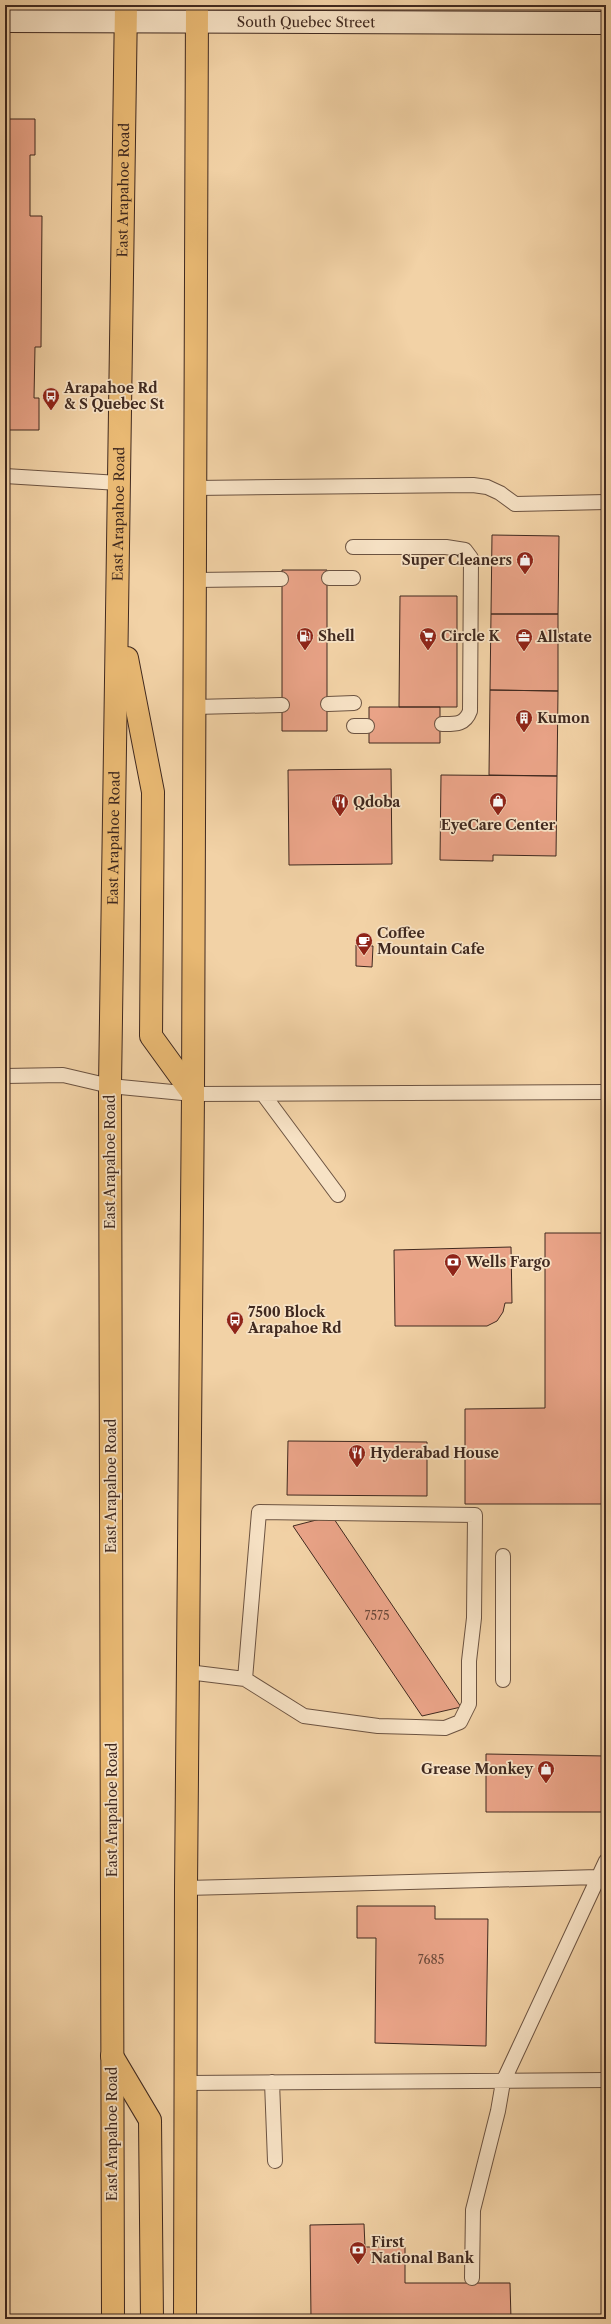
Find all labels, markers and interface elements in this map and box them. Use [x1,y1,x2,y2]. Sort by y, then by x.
street label: South Quebec Street [237,13,375,31]
street label: East Arapahoe Road [113,122,133,257]
place label: Arapahoe Rd & S Quebec St [63,379,165,413]
bus stop icon: Arapahoe Rd & S Quebec St [41,386,61,411]
street label: East Arapahoe Road [108,446,128,581]
shop icon: Super Cleaners [515,550,535,575]
place label: Super Cleaners [402,551,512,569]
fuel station icon: Shell [295,626,315,651]
supermarket icon: Circle K [418,626,438,651]
place label: Shell [318,627,355,645]
place label: Circle K [441,627,500,645]
office icon: Allstate [514,627,534,652]
place label: Allstate [536,628,592,646]
building icon: Kumon [514,708,534,733]
place label: Kumon [537,709,590,727]
street label: East Arapahoe Road [104,770,124,905]
shop icon: EyeCare Center [488,791,508,816]
restaurant icon: Qdoba [330,792,350,817]
place label: Qdoba [353,793,401,811]
place label: EyeCare Center [441,816,556,834]
place label: Coffee Mountain Cafe [377,924,485,958]
cafe icon: Coffee Mountain Cafe [354,931,374,956]
street label: East Arapahoe Road [101,1094,119,1229]
bank icon: Wells Fargo [443,1252,463,1277]
place label: Wells Fargo [465,1253,551,1271]
place label: 7500 Block Arapahoe Rd [247,1303,342,1337]
bus stop icon: 7500 Block Arapahoe Rd [225,1310,245,1335]
street label: East Arapahoe Road [102,1418,120,1553]
restaurant icon: Hyderabad House [347,1443,367,1468]
place label: Hyderabad House [370,1444,499,1462]
house number: 7575 [365,1608,389,1623]
street label: East Arapahoe Road [103,1742,121,1877]
shop icon: Grease Monkey [536,1759,556,1784]
place label: Grease Monkey [421,1760,533,1778]
house number: 7685 [418,1952,444,1967]
street label: East Arapahoe Road [103,2066,121,2201]
place label: First National Bank [371,2233,475,2267]
bank icon: First National Bank [348,2240,368,2265]

